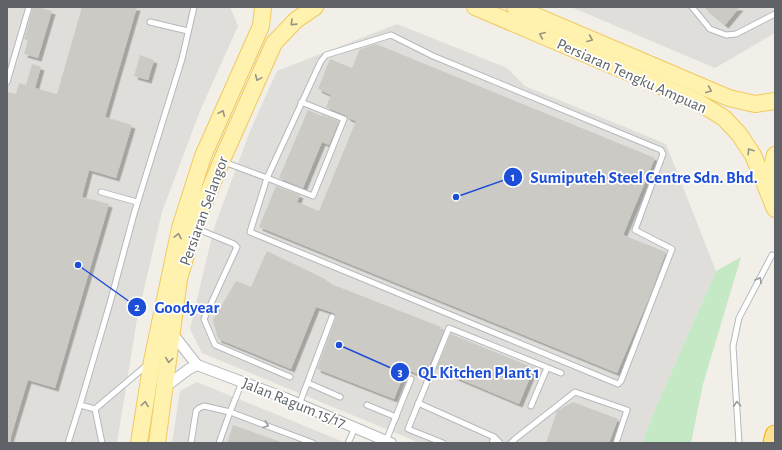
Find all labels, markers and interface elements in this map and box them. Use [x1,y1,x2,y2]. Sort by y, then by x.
one-way arrow [290,18,298,26]
one-way arrow [538,32,545,40]
one-way arrow [585,34,593,42]
street label: Persiaran Tengku Ampuan [555,36,709,116]
one-way arrow [255,74,263,82]
one-way arrow [705,85,713,93]
one-way arrow [217,110,225,118]
one-way arrow [748,148,755,155]
street label: Persiaran Selangor [177,153,231,268]
callout: Sumiputeh Steel Centre Sdn. Bhd. [503,162,766,191]
text: Sumiputeh Steel Centre Sdn. Bhd. [530,169,758,186]
text: 1 [511,171,515,183]
one-way arrow [174,233,182,239]
one-way arrow [754,277,762,284]
callout: Goodyear [127,293,228,322]
text: Goodyear [154,299,220,317]
text: 2 [134,301,140,313]
one-way arrow [164,357,173,363]
callout: QL Kitchen Plant 1 [390,357,548,386]
text: QL Kitchen Plant 1 [418,364,540,382]
text: 3 [397,366,403,378]
street label: Jalan Ragum 15/17 [240,375,348,431]
one-way arrow [140,401,149,408]
one-way arrow [732,401,741,407]
one-way arrow [263,421,270,429]

